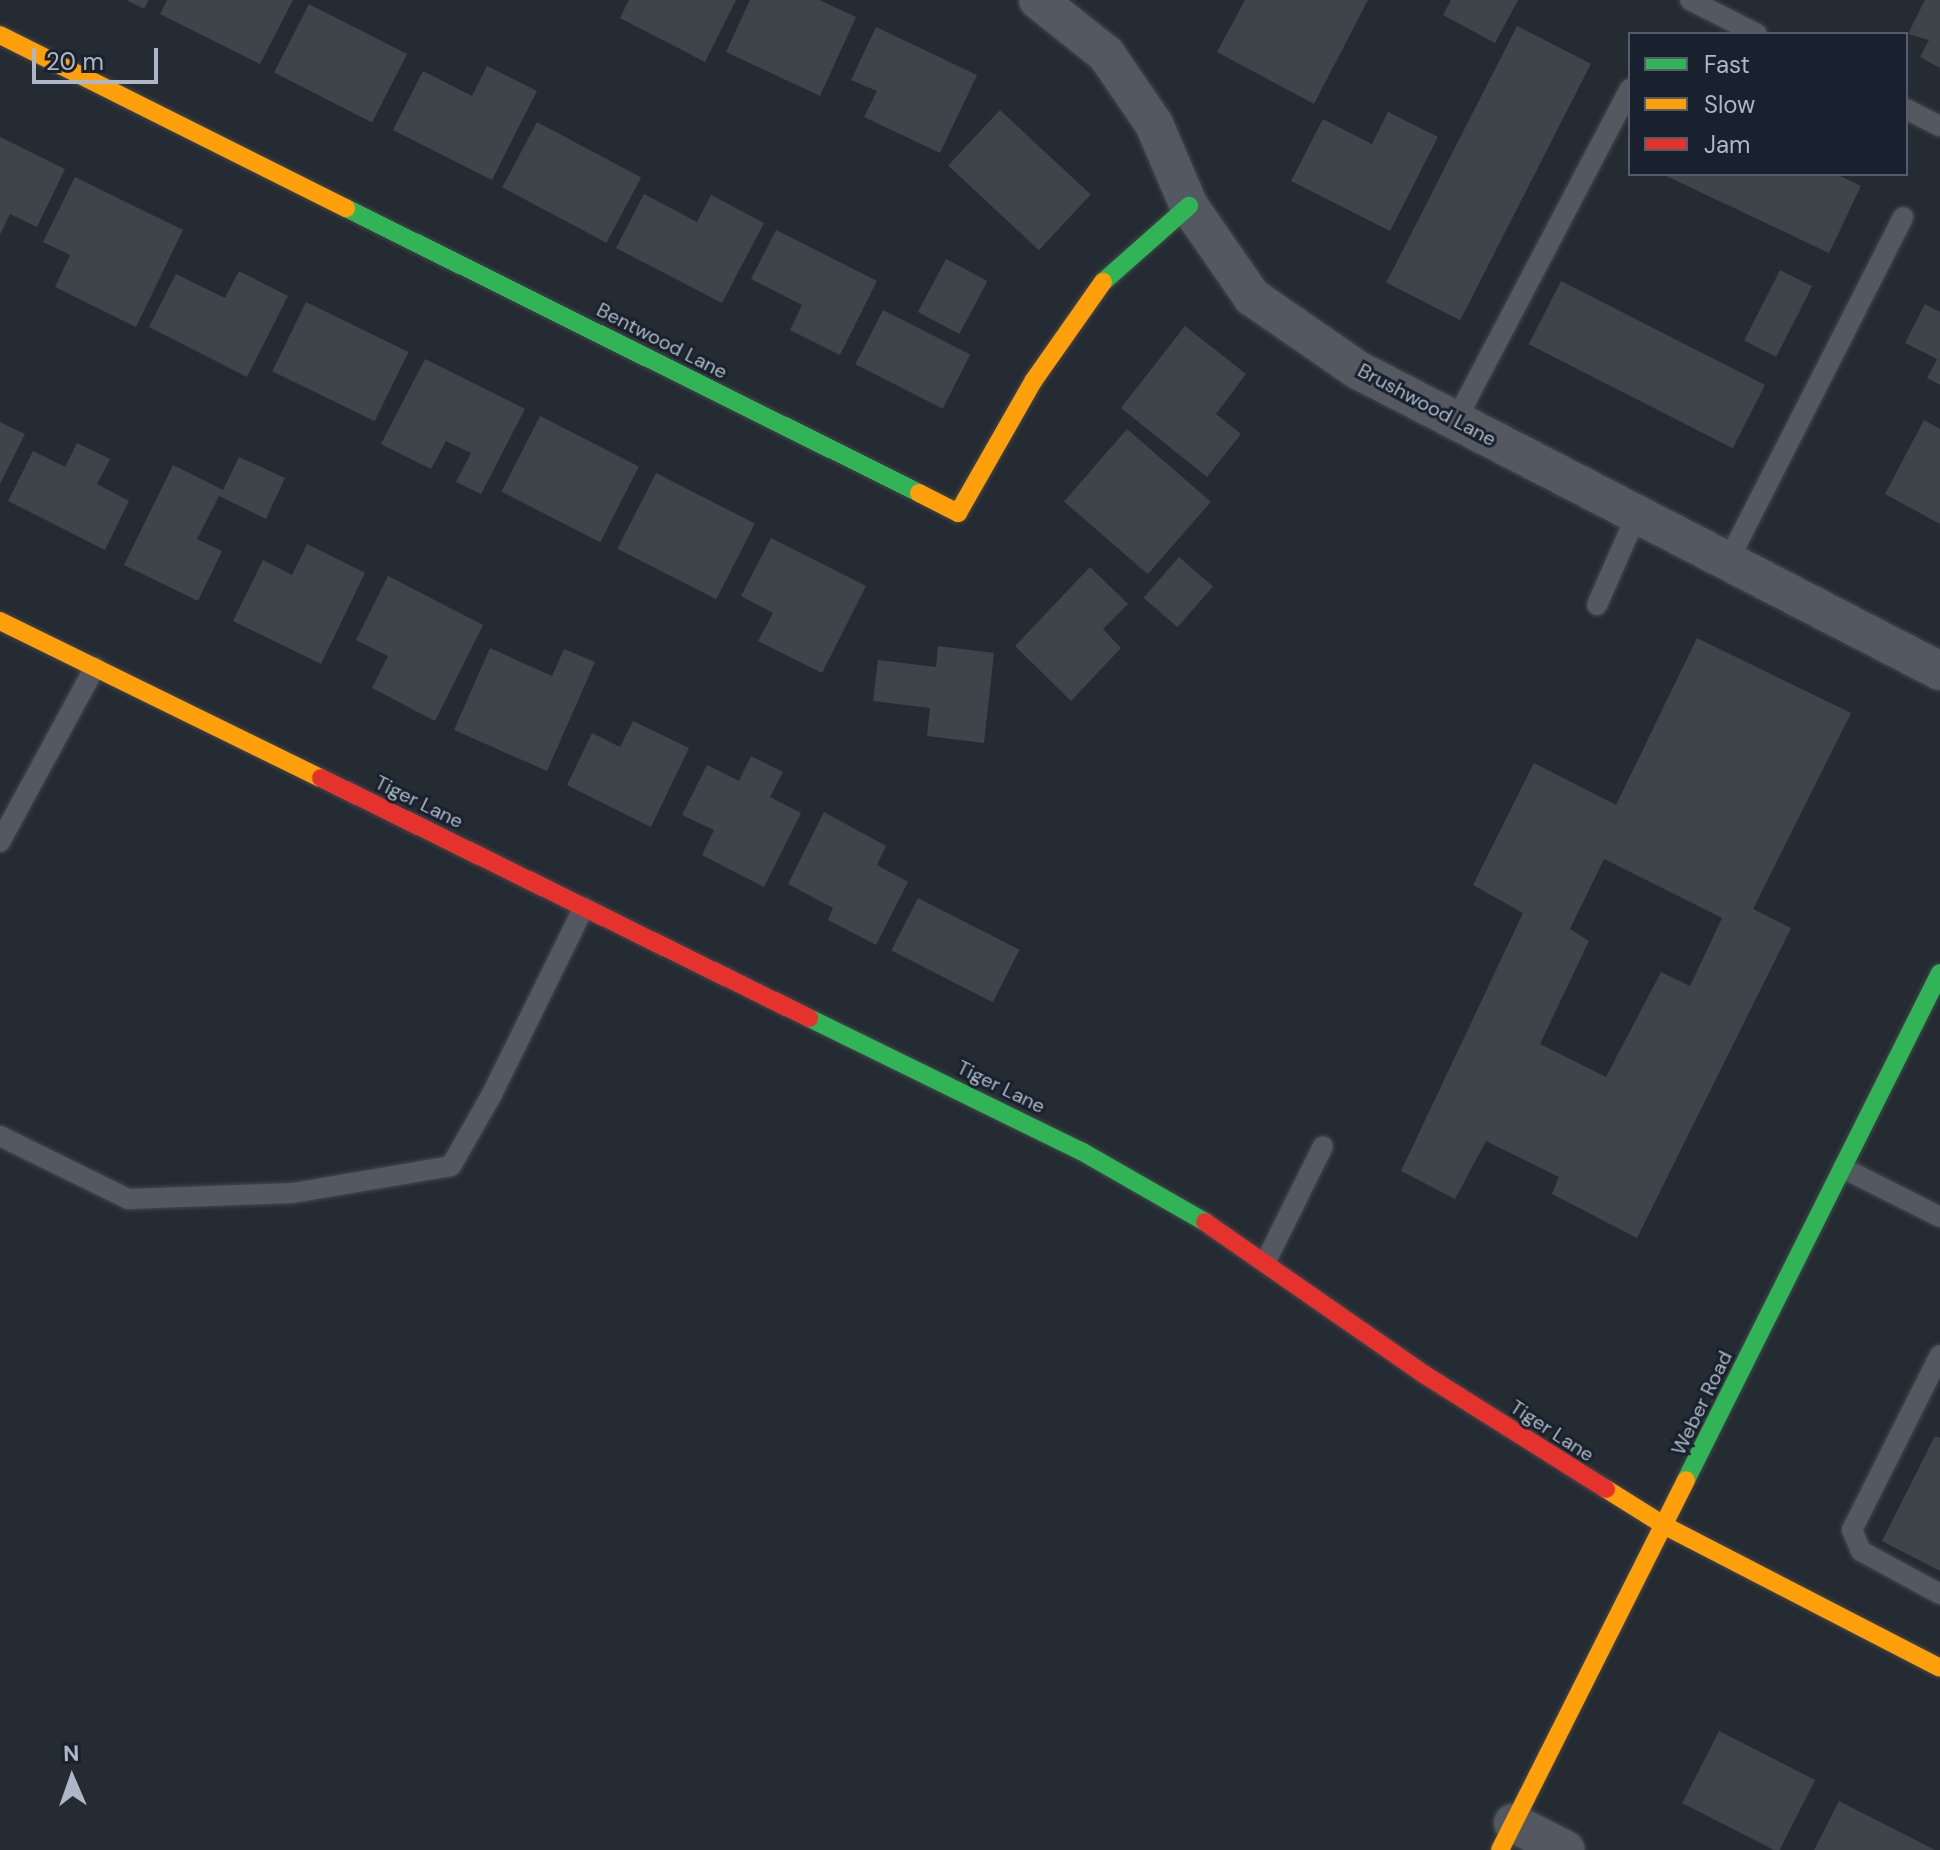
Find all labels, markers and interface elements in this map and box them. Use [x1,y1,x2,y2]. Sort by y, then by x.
scale bar [36,32,162,82]
legend [1628,32,1908,176]
text: 20 m [46,46,104,77]
text: Fast [1704,49,1750,80]
text: Slow [1704,89,1755,120]
text: Jam [1704,129,1750,160]
street label: Bentwood Lane [593,298,731,384]
street label: Brushwood Lane [1354,358,1500,452]
street label: Tiger Lane [371,770,467,834]
street label: Tiger Lane [953,1055,1049,1119]
street label: Weber Road [1666,1347,1738,1459]
street label: Tiger Lane [1506,1395,1598,1467]
north arrow [32,1738,112,1818]
text: N [63,1739,80,1768]

